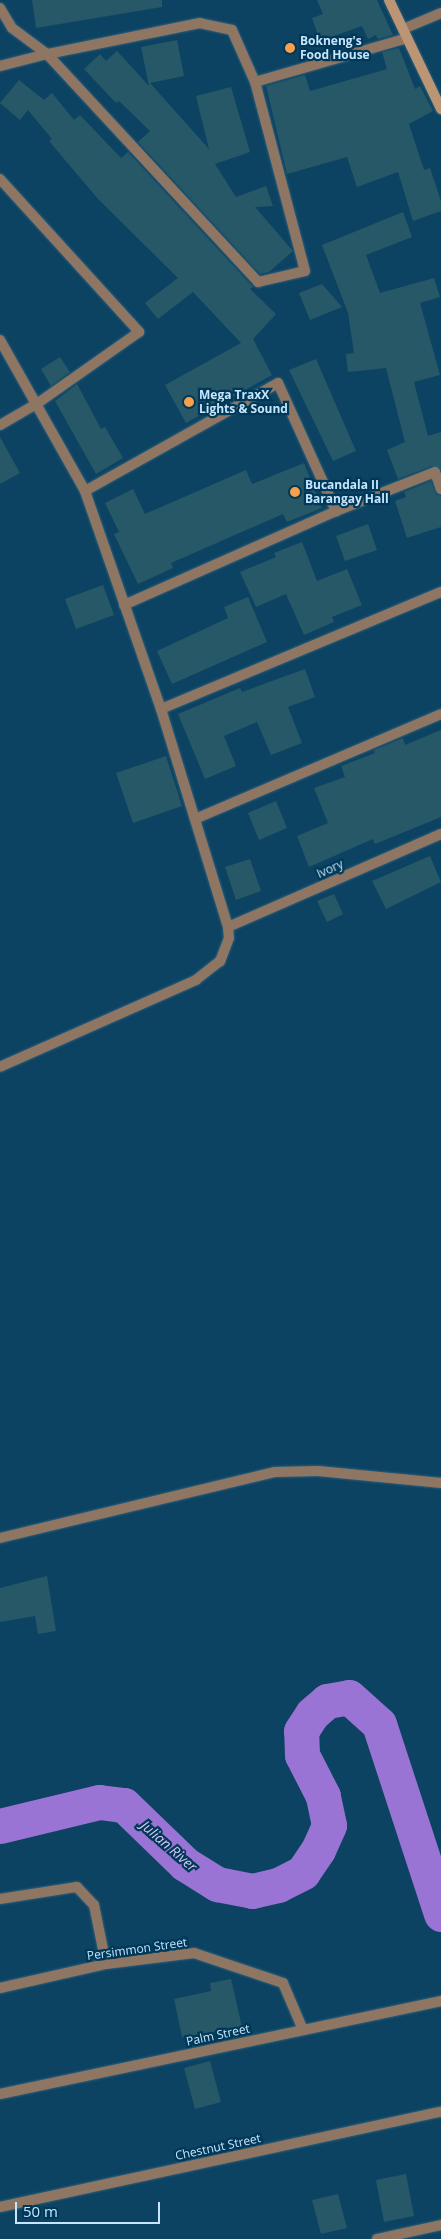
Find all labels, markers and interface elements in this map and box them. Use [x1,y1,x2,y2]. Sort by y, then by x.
place label: Bokneng's Food House [300,34,370,62]
marker: Bokneng's Food House [284,42,296,54]
place label: Mega TraxX Lights & Sound [199,388,288,416]
marker: Mega TraxX Lights & Sound [183,396,195,408]
place label: Bucandala II Barangay Hall [305,478,389,506]
marker: Bucandala II Barangay Hall [289,486,301,498]
street label: Ivory [315,857,345,881]
water label: Julian River [137,1817,201,1875]
street label: Persimmon Street [86,1935,188,1963]
street label: Palm Street [185,2021,251,2049]
street label: Chestnut Street [174,2131,262,2163]
scale bar [18,2192,162,2224]
text: 50 m [23,2201,58,2221]

